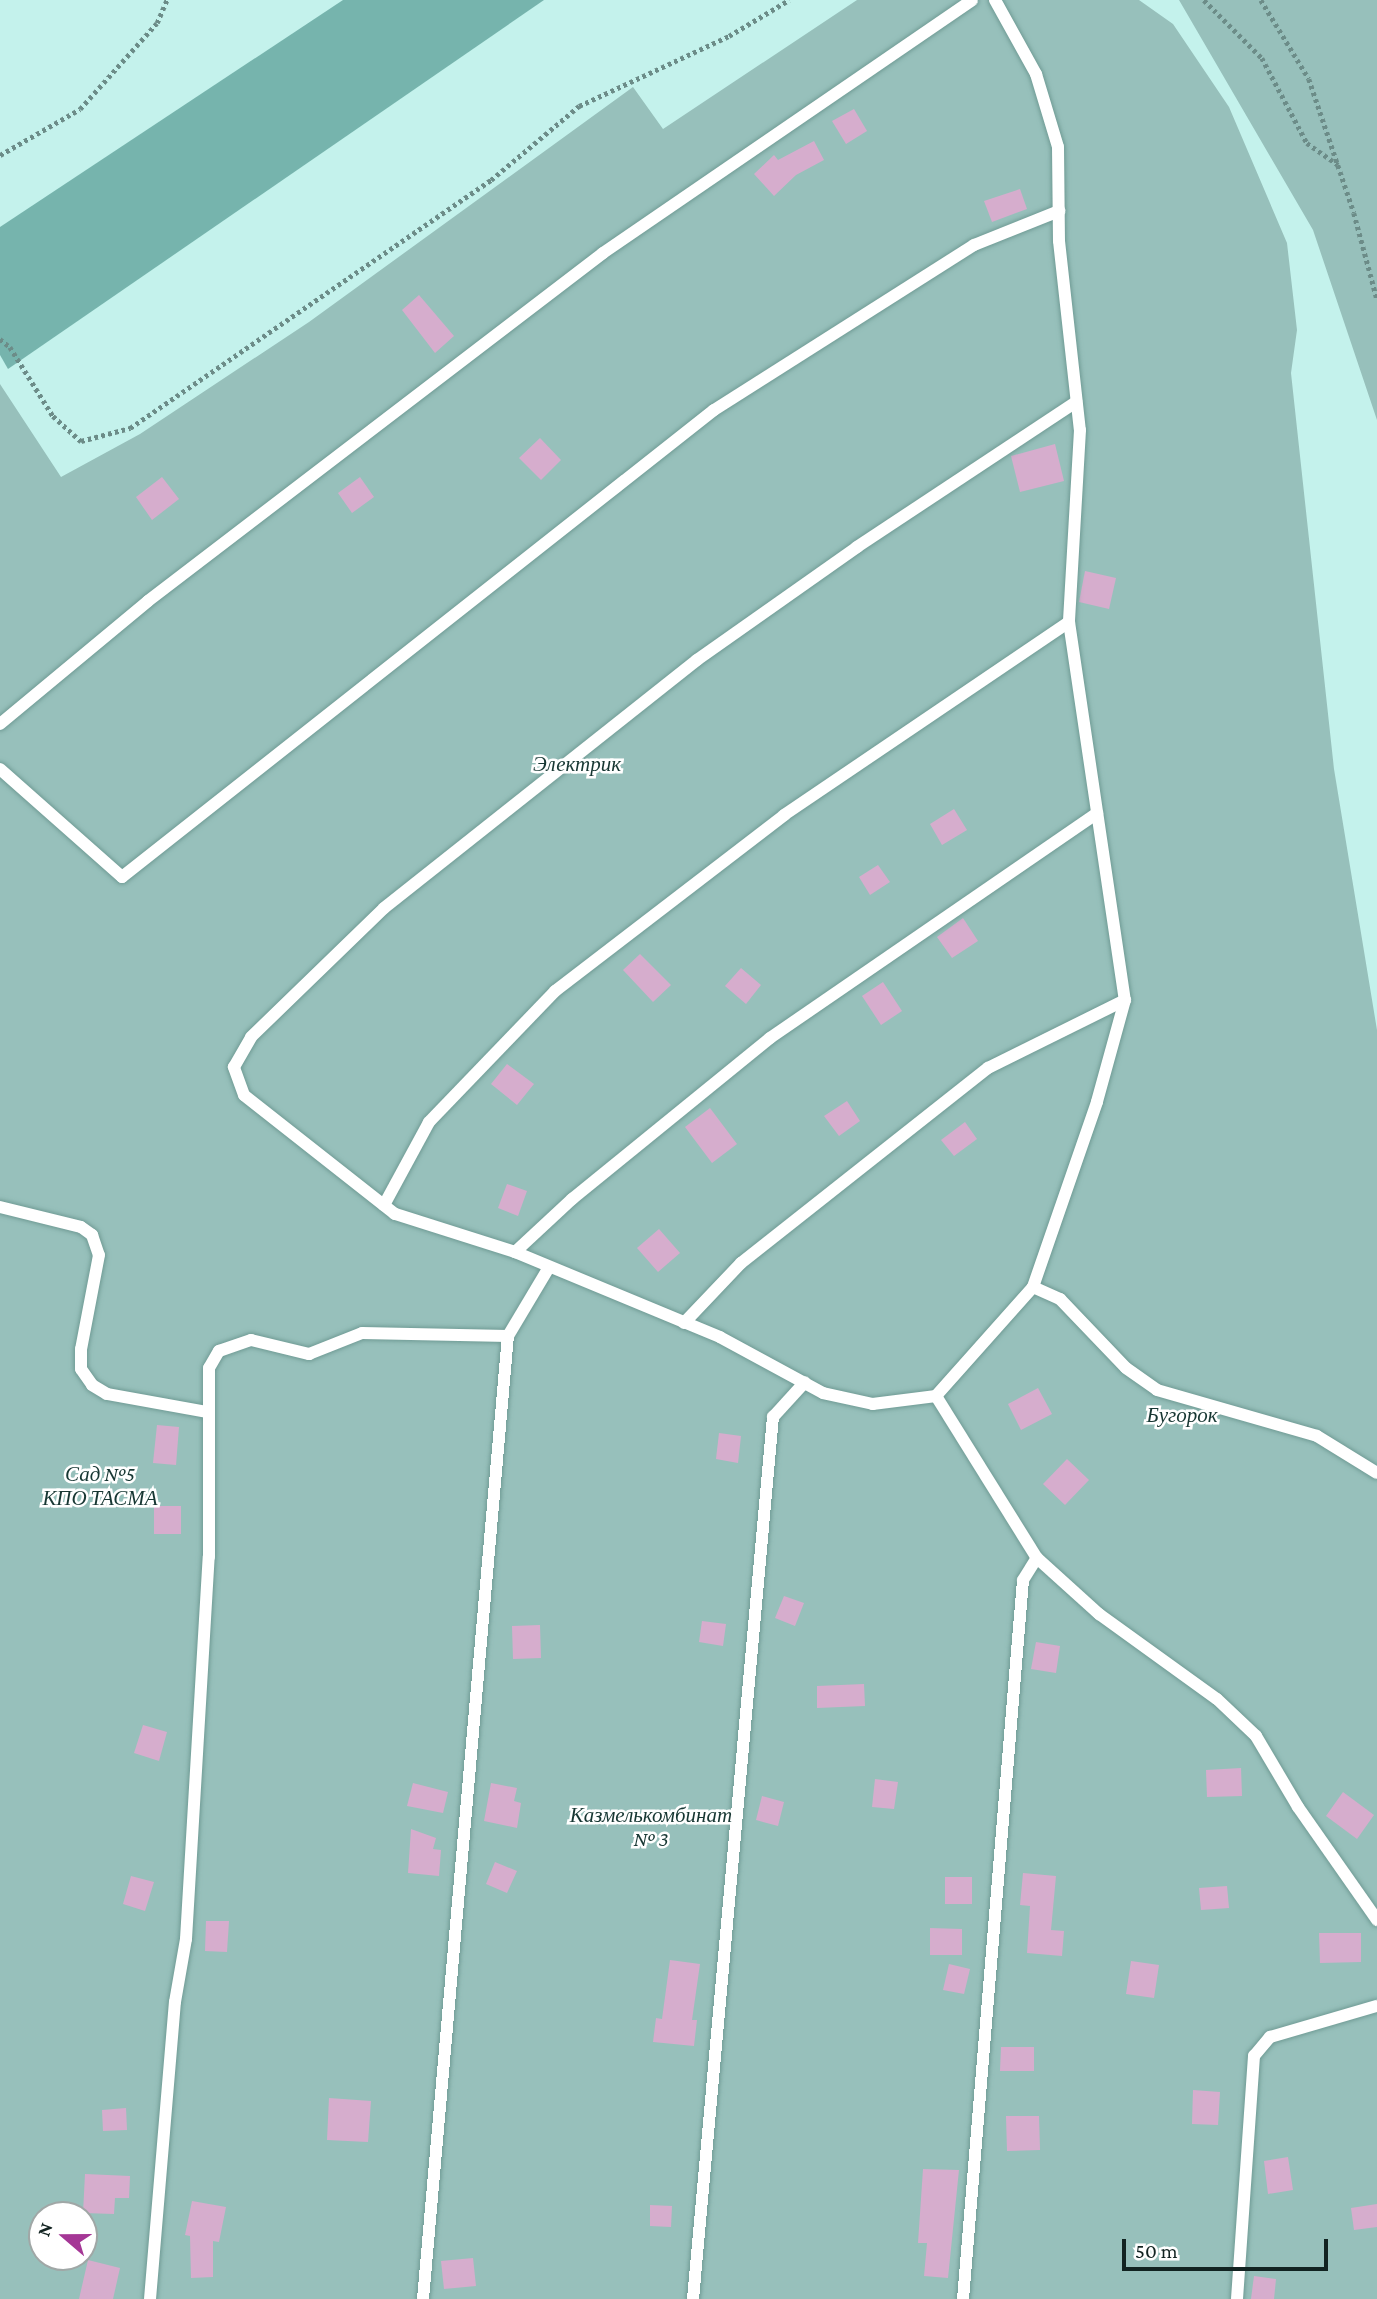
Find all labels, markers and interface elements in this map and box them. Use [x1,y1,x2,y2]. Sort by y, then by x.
park label: Электрик [533,751,621,777]
park label: Бугорок [1147,1402,1217,1428]
park label: Сад №5 КПО ТАСМА [42,1461,158,1511]
park label: Казмелькомбинат № 3 [570,1802,732,1852]
north arrow [28,2201,98,2271]
text: N [33,2220,57,2239]
scale bar [1125,2226,1332,2270]
text: 50 m [1135,2239,1178,2263]

